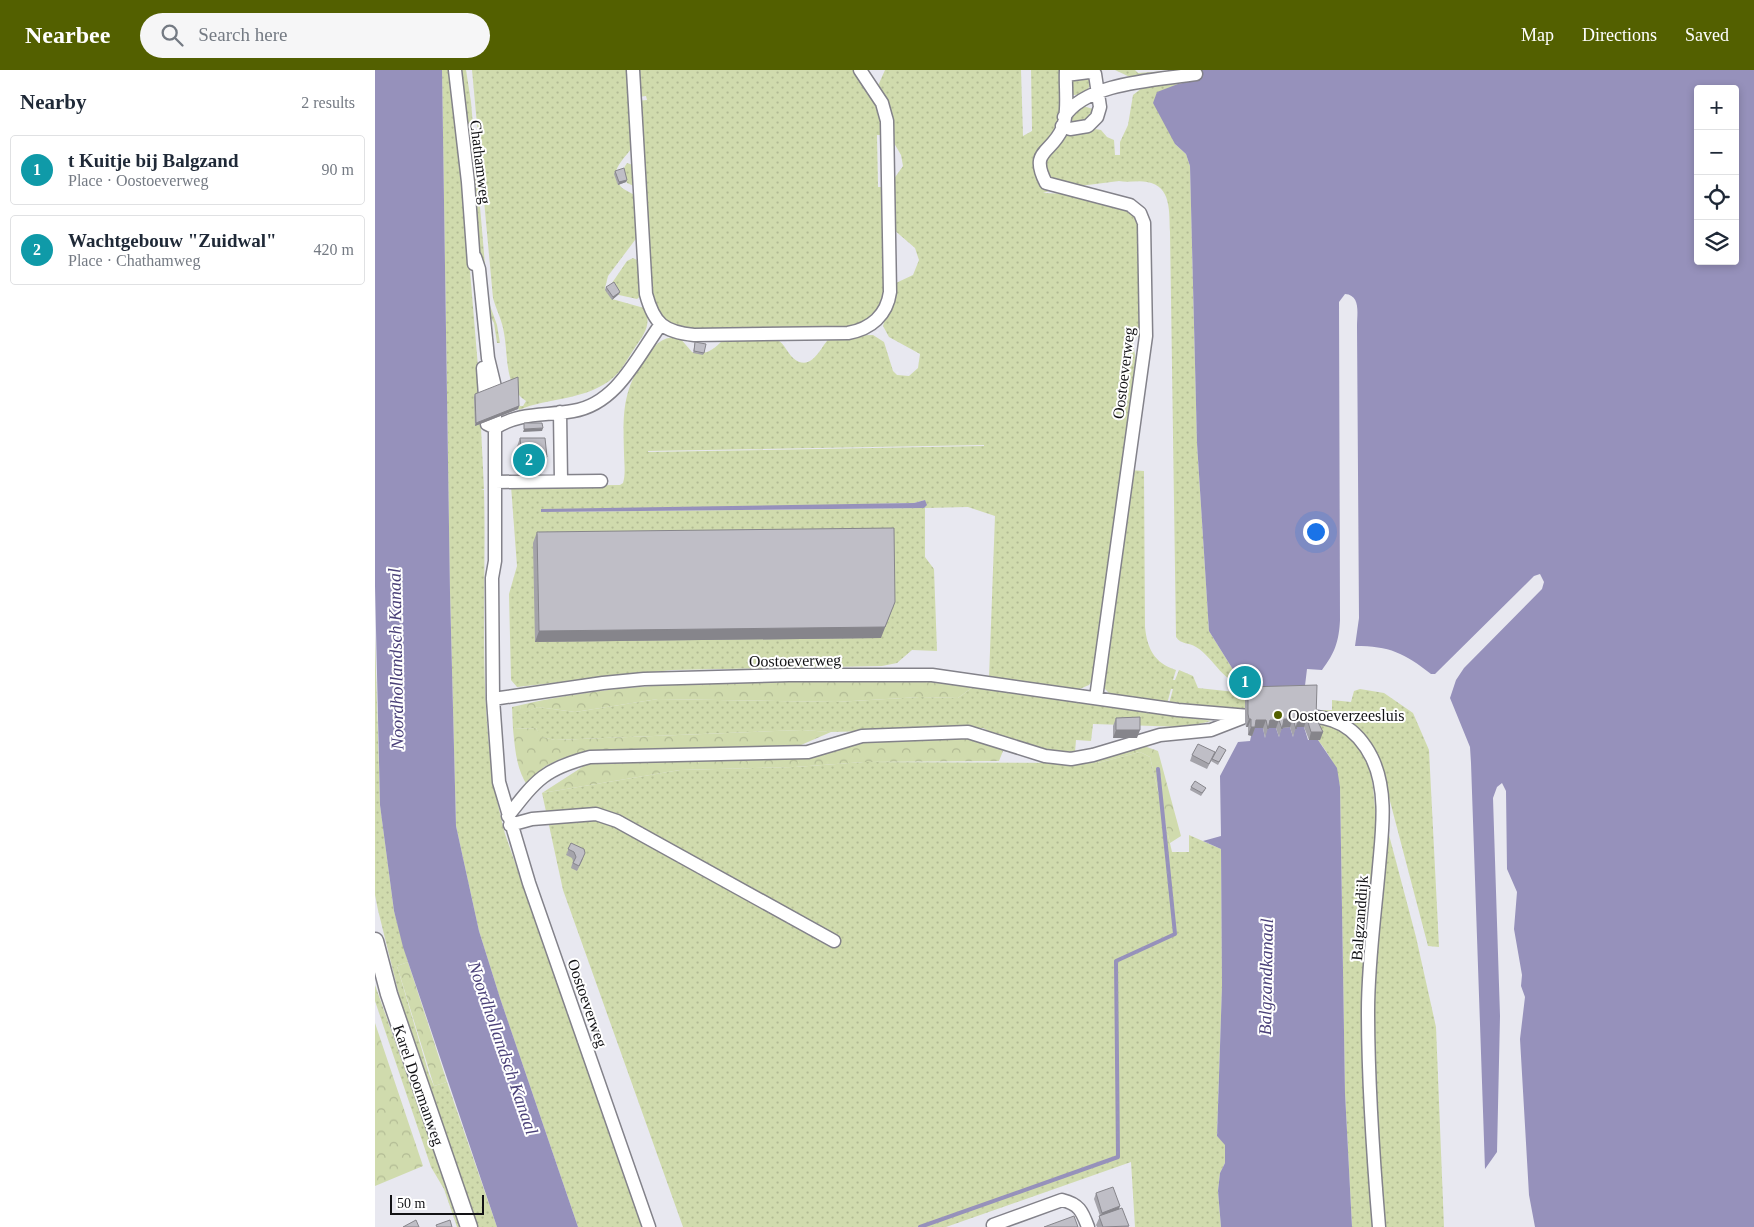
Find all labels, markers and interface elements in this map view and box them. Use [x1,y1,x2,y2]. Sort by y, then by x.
search box [140,13,490,58]
icon: search [158,21,186,49]
text: Nearbee [25,22,110,48]
text: Search here [198,24,287,45]
text: Map [1521,25,1554,45]
text: Directions [1582,25,1657,45]
text: Saved [1685,25,1729,45]
map controls [1694,85,1739,265]
button: + [1694,85,1739,130]
text: Nearby [20,90,87,114]
text: 2 results [301,94,355,111]
street label: Chathamweg [466,119,494,205]
button: − [1694,130,1739,175]
text: t Kuitje bij Balgzand [68,150,238,171]
text: 1 [33,161,41,178]
text: 90 m [322,161,354,178]
text: Place · Oostoeverweg [68,172,208,189]
button: locate [1694,175,1739,220]
button: layers [1694,220,1739,265]
text: Wachtgebouw "Zuidwal" [68,230,277,251]
text: 2 [33,241,41,258]
text: 420 m [314,241,354,258]
text: Place · Chathamweg [68,252,200,269]
street label: Oostoeverweg [1109,326,1139,420]
pin: 2 [513,441,545,479]
your location [1303,519,1329,545]
water label: Noordhollandsch Kanaal [384,568,408,751]
street label: Oostoeverweg [749,651,841,671]
pin: 1 [1229,663,1261,701]
place label: Oostoeverzeesluis [1288,707,1404,724]
marker: Oostoeverzeesluis [1272,709,1284,721]
street label: Balgzanddijk [1348,875,1372,961]
water label: Balgzandkanaal [1255,918,1277,1036]
street label: Oostoeverweg [564,957,611,1050]
water label: Noordhollandsch Kanaal [464,958,542,1137]
street label: Karel Doormanweg [389,1023,447,1148]
scale bar [390,1192,484,1215]
text: 50 m [397,1196,425,1211]

